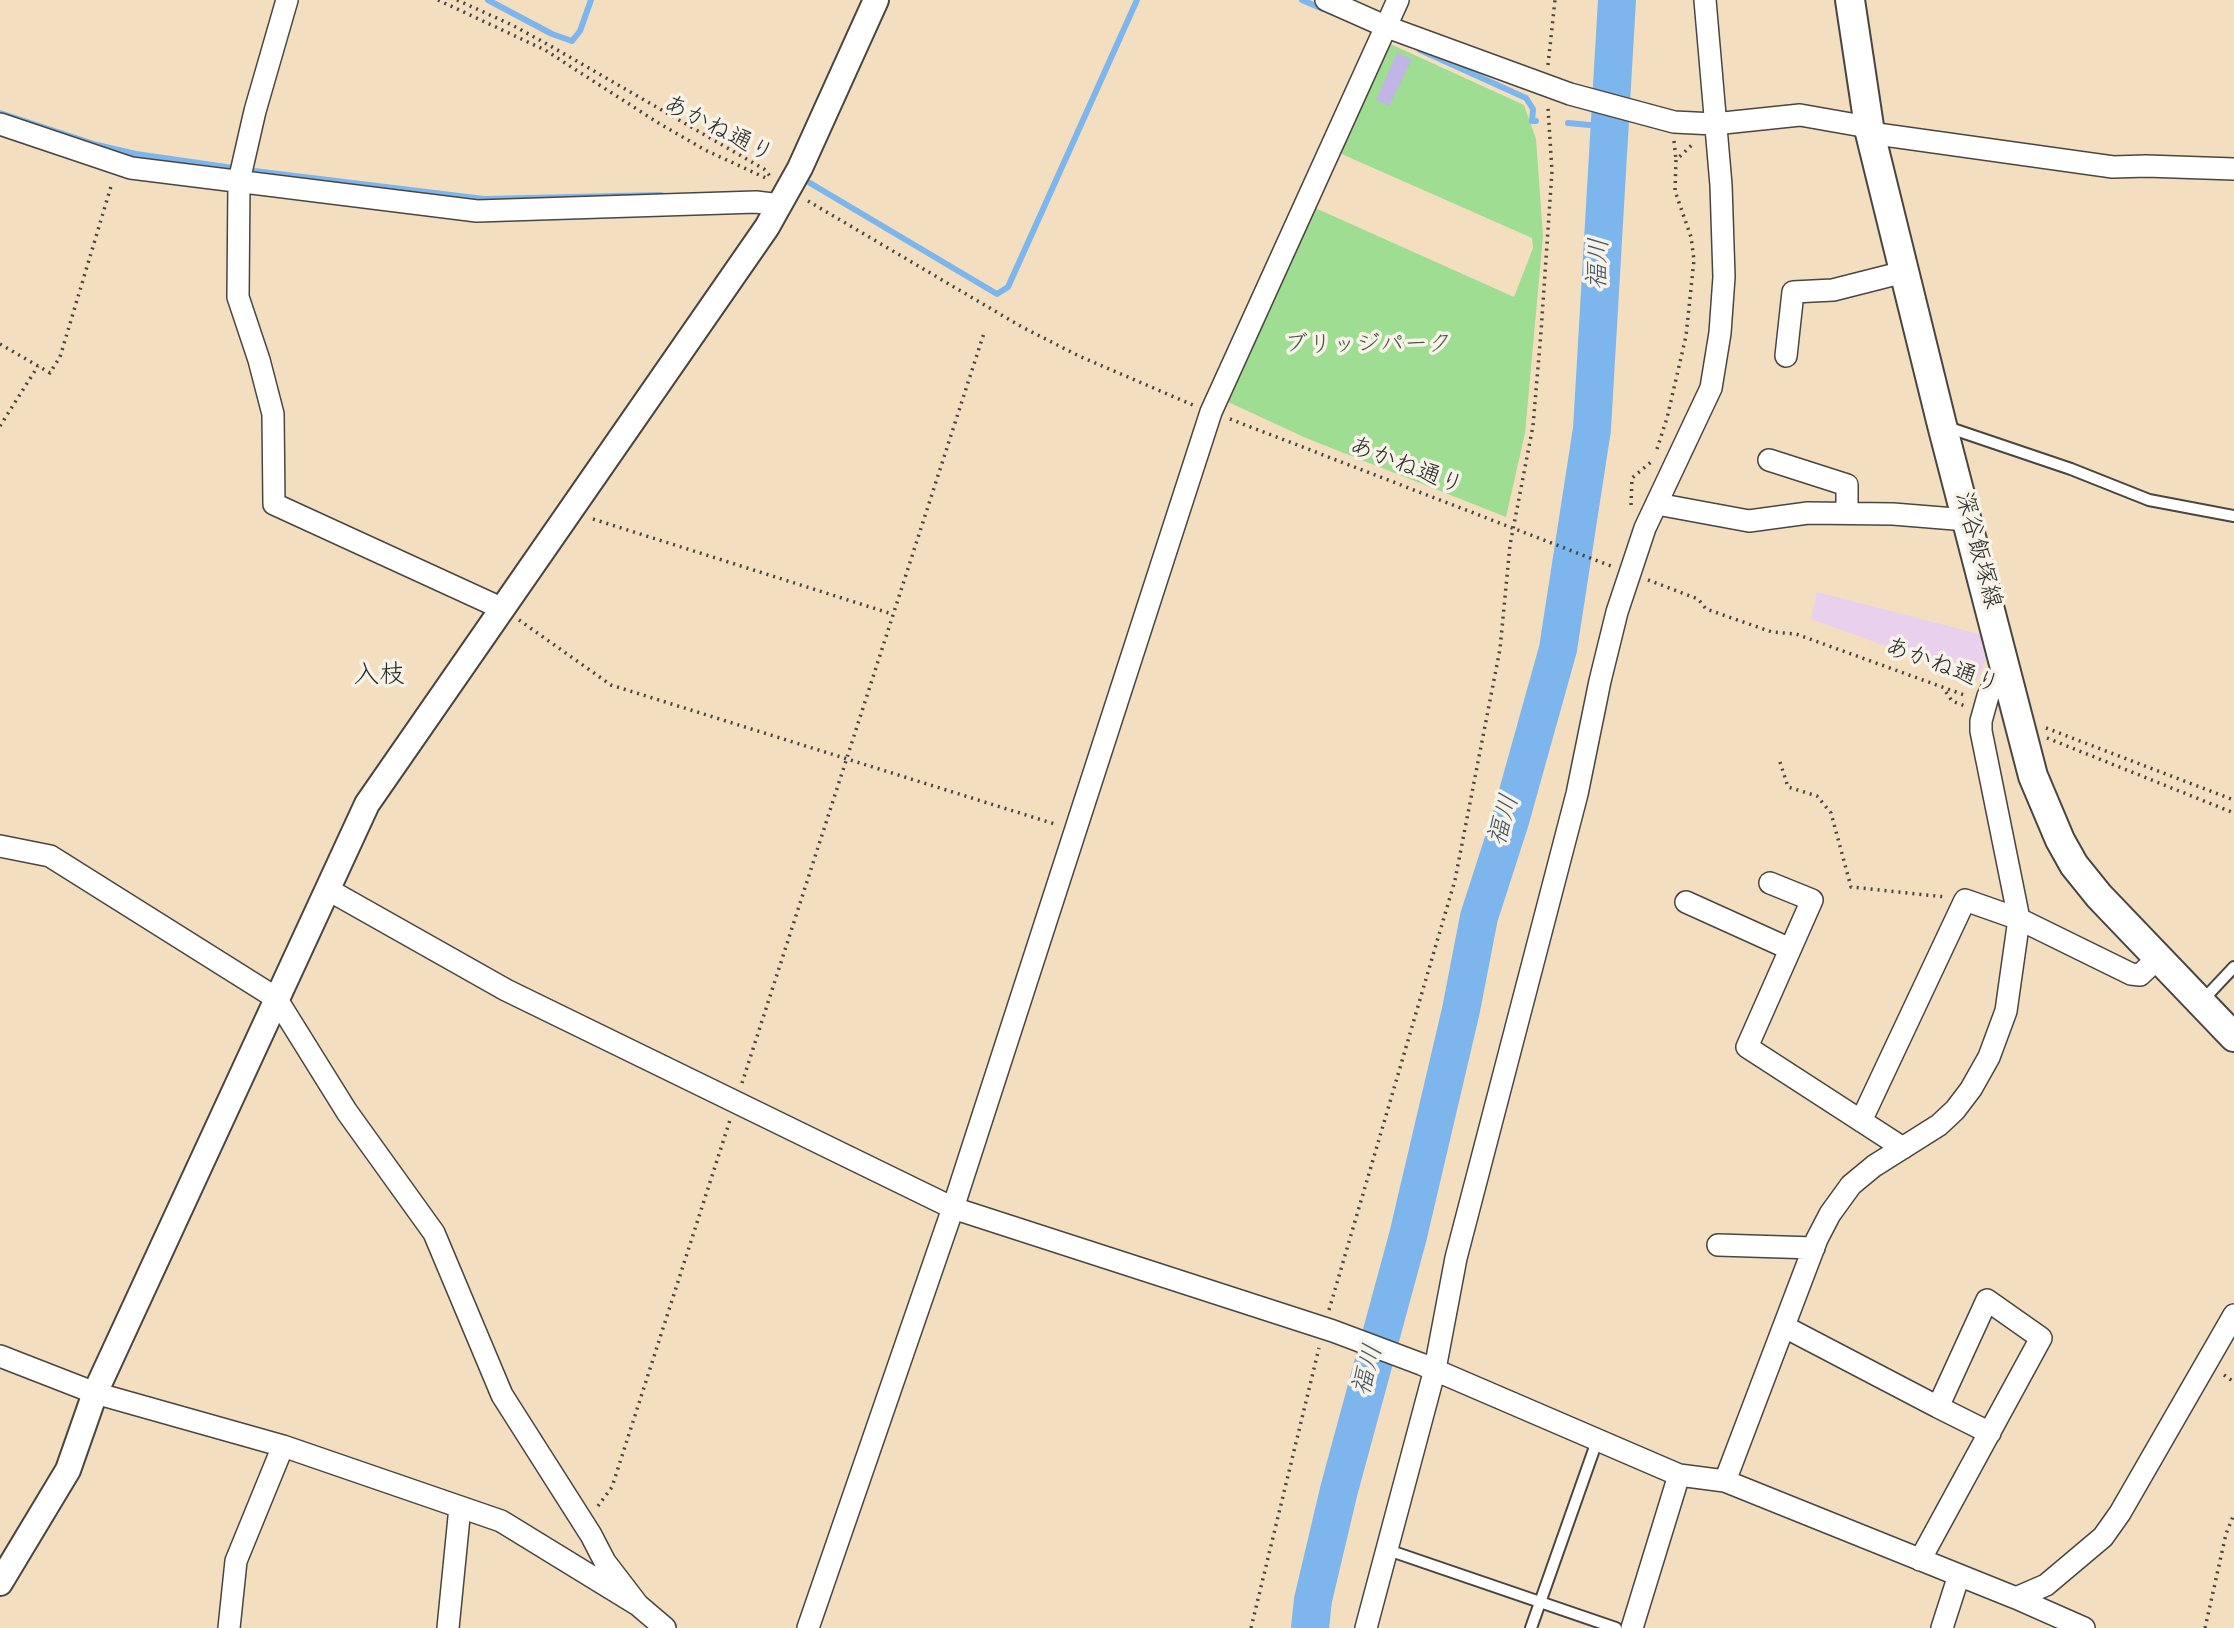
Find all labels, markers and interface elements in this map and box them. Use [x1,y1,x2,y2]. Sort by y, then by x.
street label: あかね通り [657,92,777,172]
water label: 福川 [1585,237,1619,291]
park label: ブリッジパーク [1284,334,1452,362]
street label: あかね通り [1344,434,1466,504]
street label: 深谷飯塚線 [1946,489,2004,613]
street label: あかね通り [1880,635,2002,703]
district label: 入枝 [353,662,405,694]
water label: 福川 [1485,792,1529,850]
water label: 福川 [1349,1342,1393,1400]

